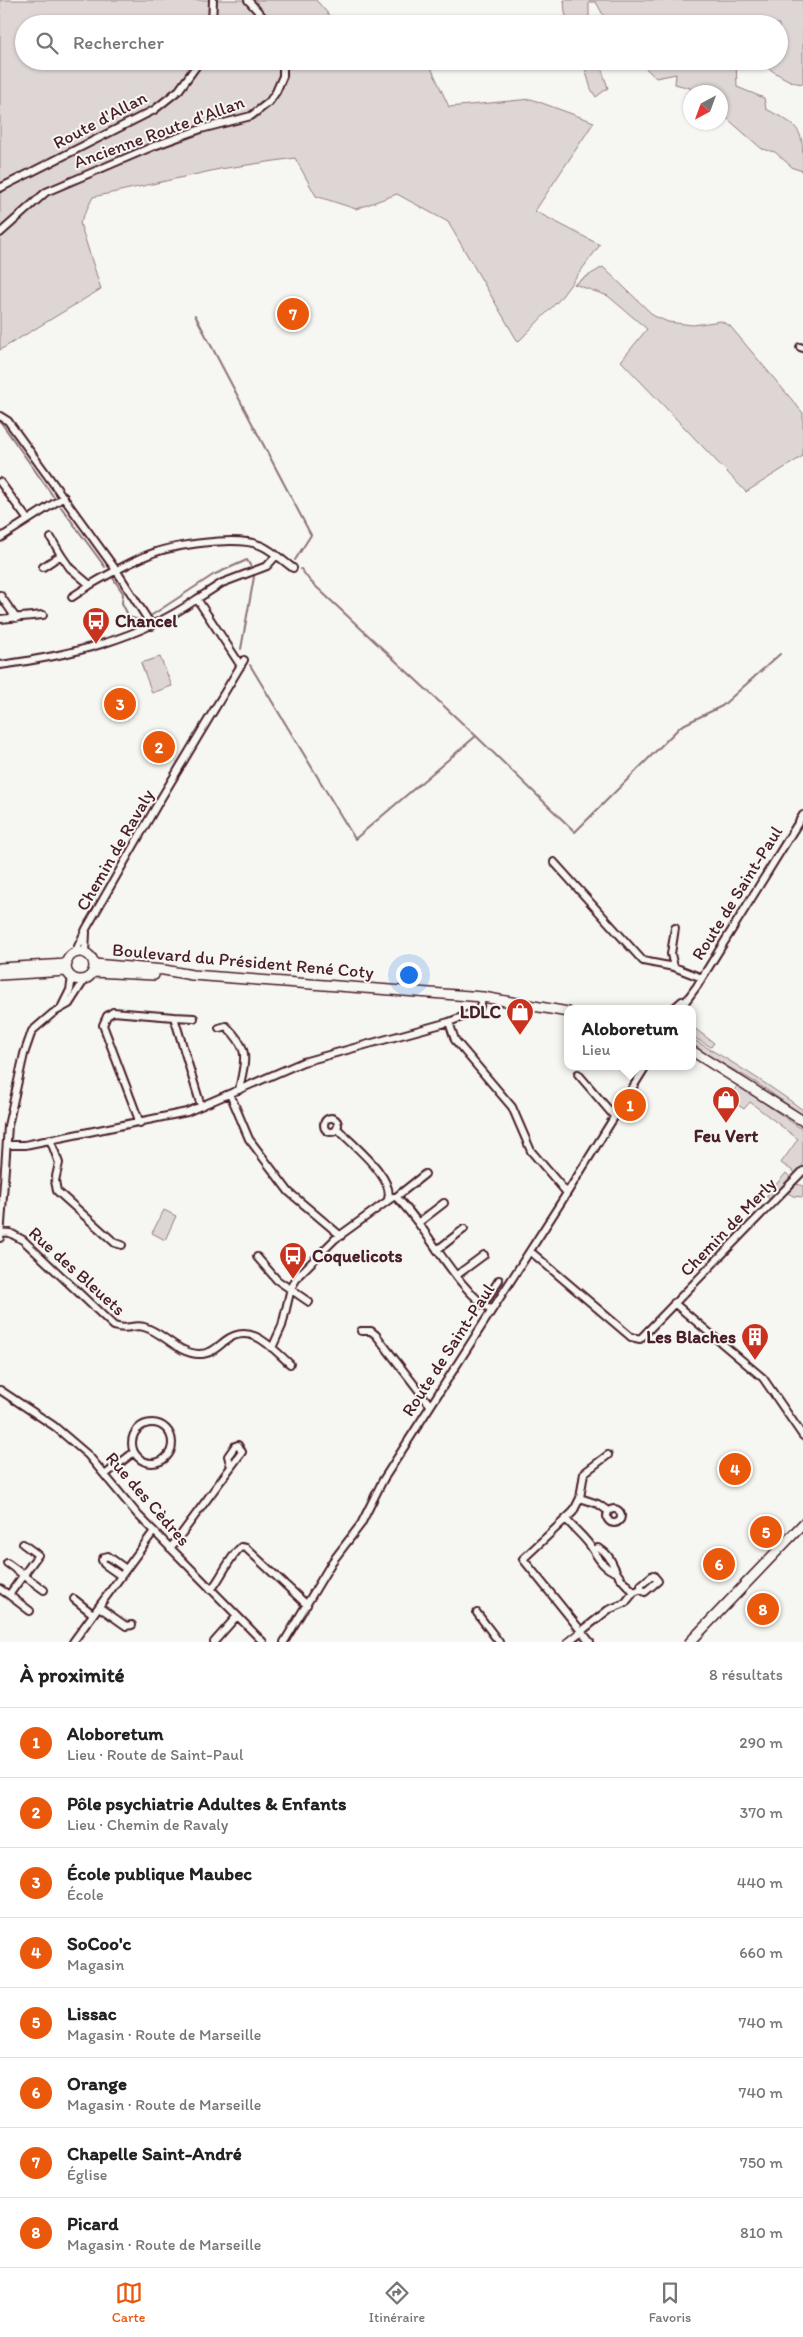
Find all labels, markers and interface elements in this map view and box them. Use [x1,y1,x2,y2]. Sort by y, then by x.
search box [15,15,788,70]
icon: search [33,29,61,57]
text: Rechercher [73,31,164,54]
north arrow [683,85,728,130]
street label: Route d'Allan [49,86,151,154]
street label: Ancienne Route d'Allan [71,91,247,173]
pin: 7 [277,295,309,333]
bus stop icon: Chancel [81,606,111,645]
place label: Chancel [115,610,178,632]
pin: 3 [104,685,136,723]
pin: 2 [143,728,175,766]
street label: Chemin de Ravaly [71,785,159,915]
street label: Route de Saint-Paul [687,822,787,964]
street label: Boulevard du Président René Coty [111,939,375,983]
your location [396,962,422,988]
shop icon: LDLC [505,997,535,1036]
place label: LDLC [460,1001,501,1023]
popup [564,1005,696,1070]
text: Aloboretum [582,1017,678,1040]
text: Lieu [582,1040,610,1059]
shop icon: Feu Vert [711,1085,741,1124]
pin: 1 [614,1086,646,1124]
place label: Feu Vert [694,1125,758,1147]
street label: Chemin de Merly [675,1173,781,1281]
street label: Rue des Bleuets [24,1222,130,1320]
bus stop icon: Coquelicots [278,1241,308,1280]
place label: Coquelicots [312,1245,403,1267]
street label: Route de Saint-Paul [397,1279,499,1421]
building icon: Les Blaches [740,1322,770,1361]
place label: Les Blaches [646,1326,736,1348]
street label: Rue des Cèdres [101,1447,195,1551]
pin: 4 [719,1450,751,1488]
pin: 5 [750,1513,782,1551]
pin: 6 [703,1545,735,1583]
pin: 8 [747,1590,779,1628]
text: À proximité [20,1662,125,1687]
text: 8 résultats [709,1665,783,1684]
text: Aloboretum [67,1722,163,1745]
text: 1 [32,1733,40,1752]
text: 290 m [739,1733,783,1752]
text: Lieu · Route de Saint-Paul [67,1745,244,1764]
text: Pôle psychiatrie Adultes & Enfants [67,1792,346,1815]
text: 2 [32,1803,40,1822]
text: 370 m [739,1803,783,1822]
text: Lieu · Chemin de Ravaly [67,1815,228,1834]
text: École publique Maubec [67,1862,252,1885]
text: 3 [32,1873,40,1892]
text: 440 m [737,1873,783,1892]
text: École [67,1885,104,1904]
text: SoCoo'c [67,1932,131,1955]
text: 4 [31,1943,41,1962]
text: 660 m [739,1943,783,1962]
text: Magasin [67,1955,124,1974]
text: Lissac [67,2002,117,2025]
text: 5 [32,2013,40,2032]
text: 740 m [739,2013,783,2032]
text: Magasin · Route de Marseille [67,2025,261,2044]
text: Orange [67,2072,127,2095]
text: 6 [32,2083,40,2102]
text: 740 m [739,2083,783,2102]
text: Magasin · Route de Marseille [67,2095,261,2114]
text: Chapelle Saint-André [67,2142,242,2165]
text: 7 [32,2153,40,2172]
text: 750 m [740,2153,783,2172]
text: Église [67,2165,107,2184]
text: Picard [67,2212,118,2235]
text: 8 [32,2223,40,2242]
text: 810 m [740,2223,783,2242]
text: Magasin · Route de Marseille [67,2235,261,2254]
tab: Carte [112,2279,145,2326]
tab: Itinéraire [369,2279,425,2326]
tab: Favoris [649,2279,691,2326]

